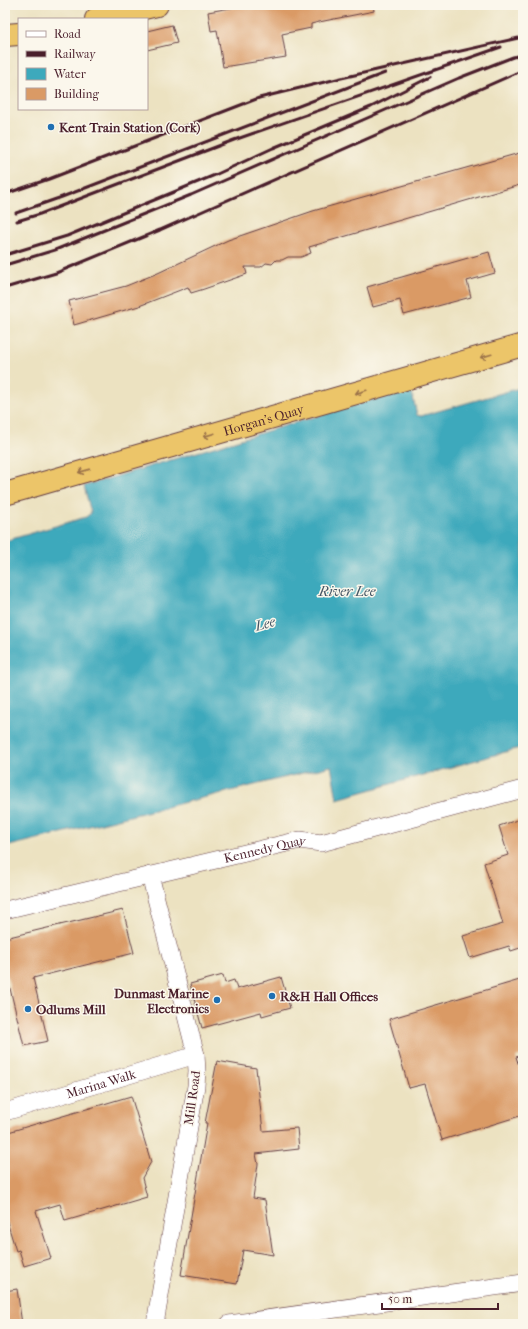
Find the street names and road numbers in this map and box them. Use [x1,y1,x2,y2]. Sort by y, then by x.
street label: Horgan's Quay [222,401,307,438]
street label: Kennedy Quay [222,832,308,865]
street label: Marina Walk [64,1066,138,1101]
street label: Mill Road [181,1069,203,1126]

